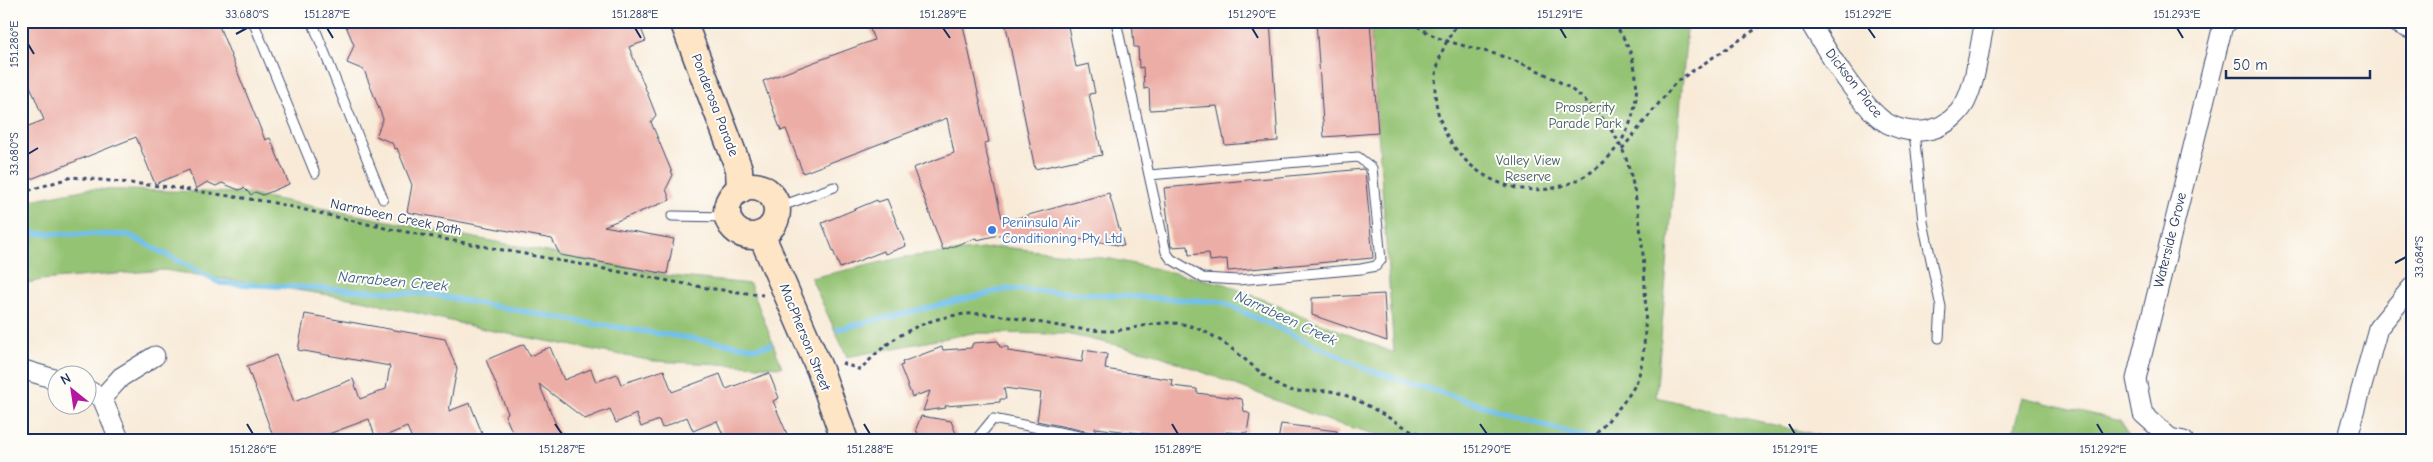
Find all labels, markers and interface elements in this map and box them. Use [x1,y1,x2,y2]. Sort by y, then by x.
text: 33.680°S [225,7,269,21]
text: 151.287°E [304,7,350,21]
text: 151.288°E [612,7,658,21]
text: 151.289°E [920,7,966,21]
text: 151.290°E [1228,7,1276,21]
text: 151.291°E [1537,7,1583,21]
text: 151.292°E [1845,7,1891,21]
text: 151.293°E [2154,7,2200,21]
text: 151.286°E [7,20,21,68]
street label: Dickson Place [1822,45,1886,121]
scale bar [2226,48,2369,80]
street label: Ponderosa Parade [688,51,742,159]
text: 50 m [2233,56,2268,74]
park label: Prosperity Parade Park [1549,99,1622,132]
text: 33.680°S [7,132,21,176]
park label: Valley View Reserve [1496,152,1561,185]
street label: Waterside Grove [2150,190,2190,290]
street label: Narrabeen Creek Path [329,195,463,239]
place label: Peninsula Air Conditioning Pty Ltd [1002,214,1122,247]
marker: Peninsula Air Conditioning Pty Ltd [986,224,998,236]
text: 33.684°S [2412,236,2426,278]
water label: Narrabeen Creek [337,267,449,295]
street label: MacPherson Street [776,281,835,394]
water label: Narrabeen Creek [1232,287,1340,350]
north arrow [48,364,98,414]
text: N [58,370,74,389]
text: 151.286°E [229,442,277,456]
text: 151.287°E [539,442,585,456]
text: 151.288°E [847,442,893,456]
text: 151.289°E [1155,442,1201,456]
text: 151.290°E [1463,442,1511,456]
text: 151.291°E [1772,442,1818,456]
text: 151.292°E [2080,442,2126,456]

